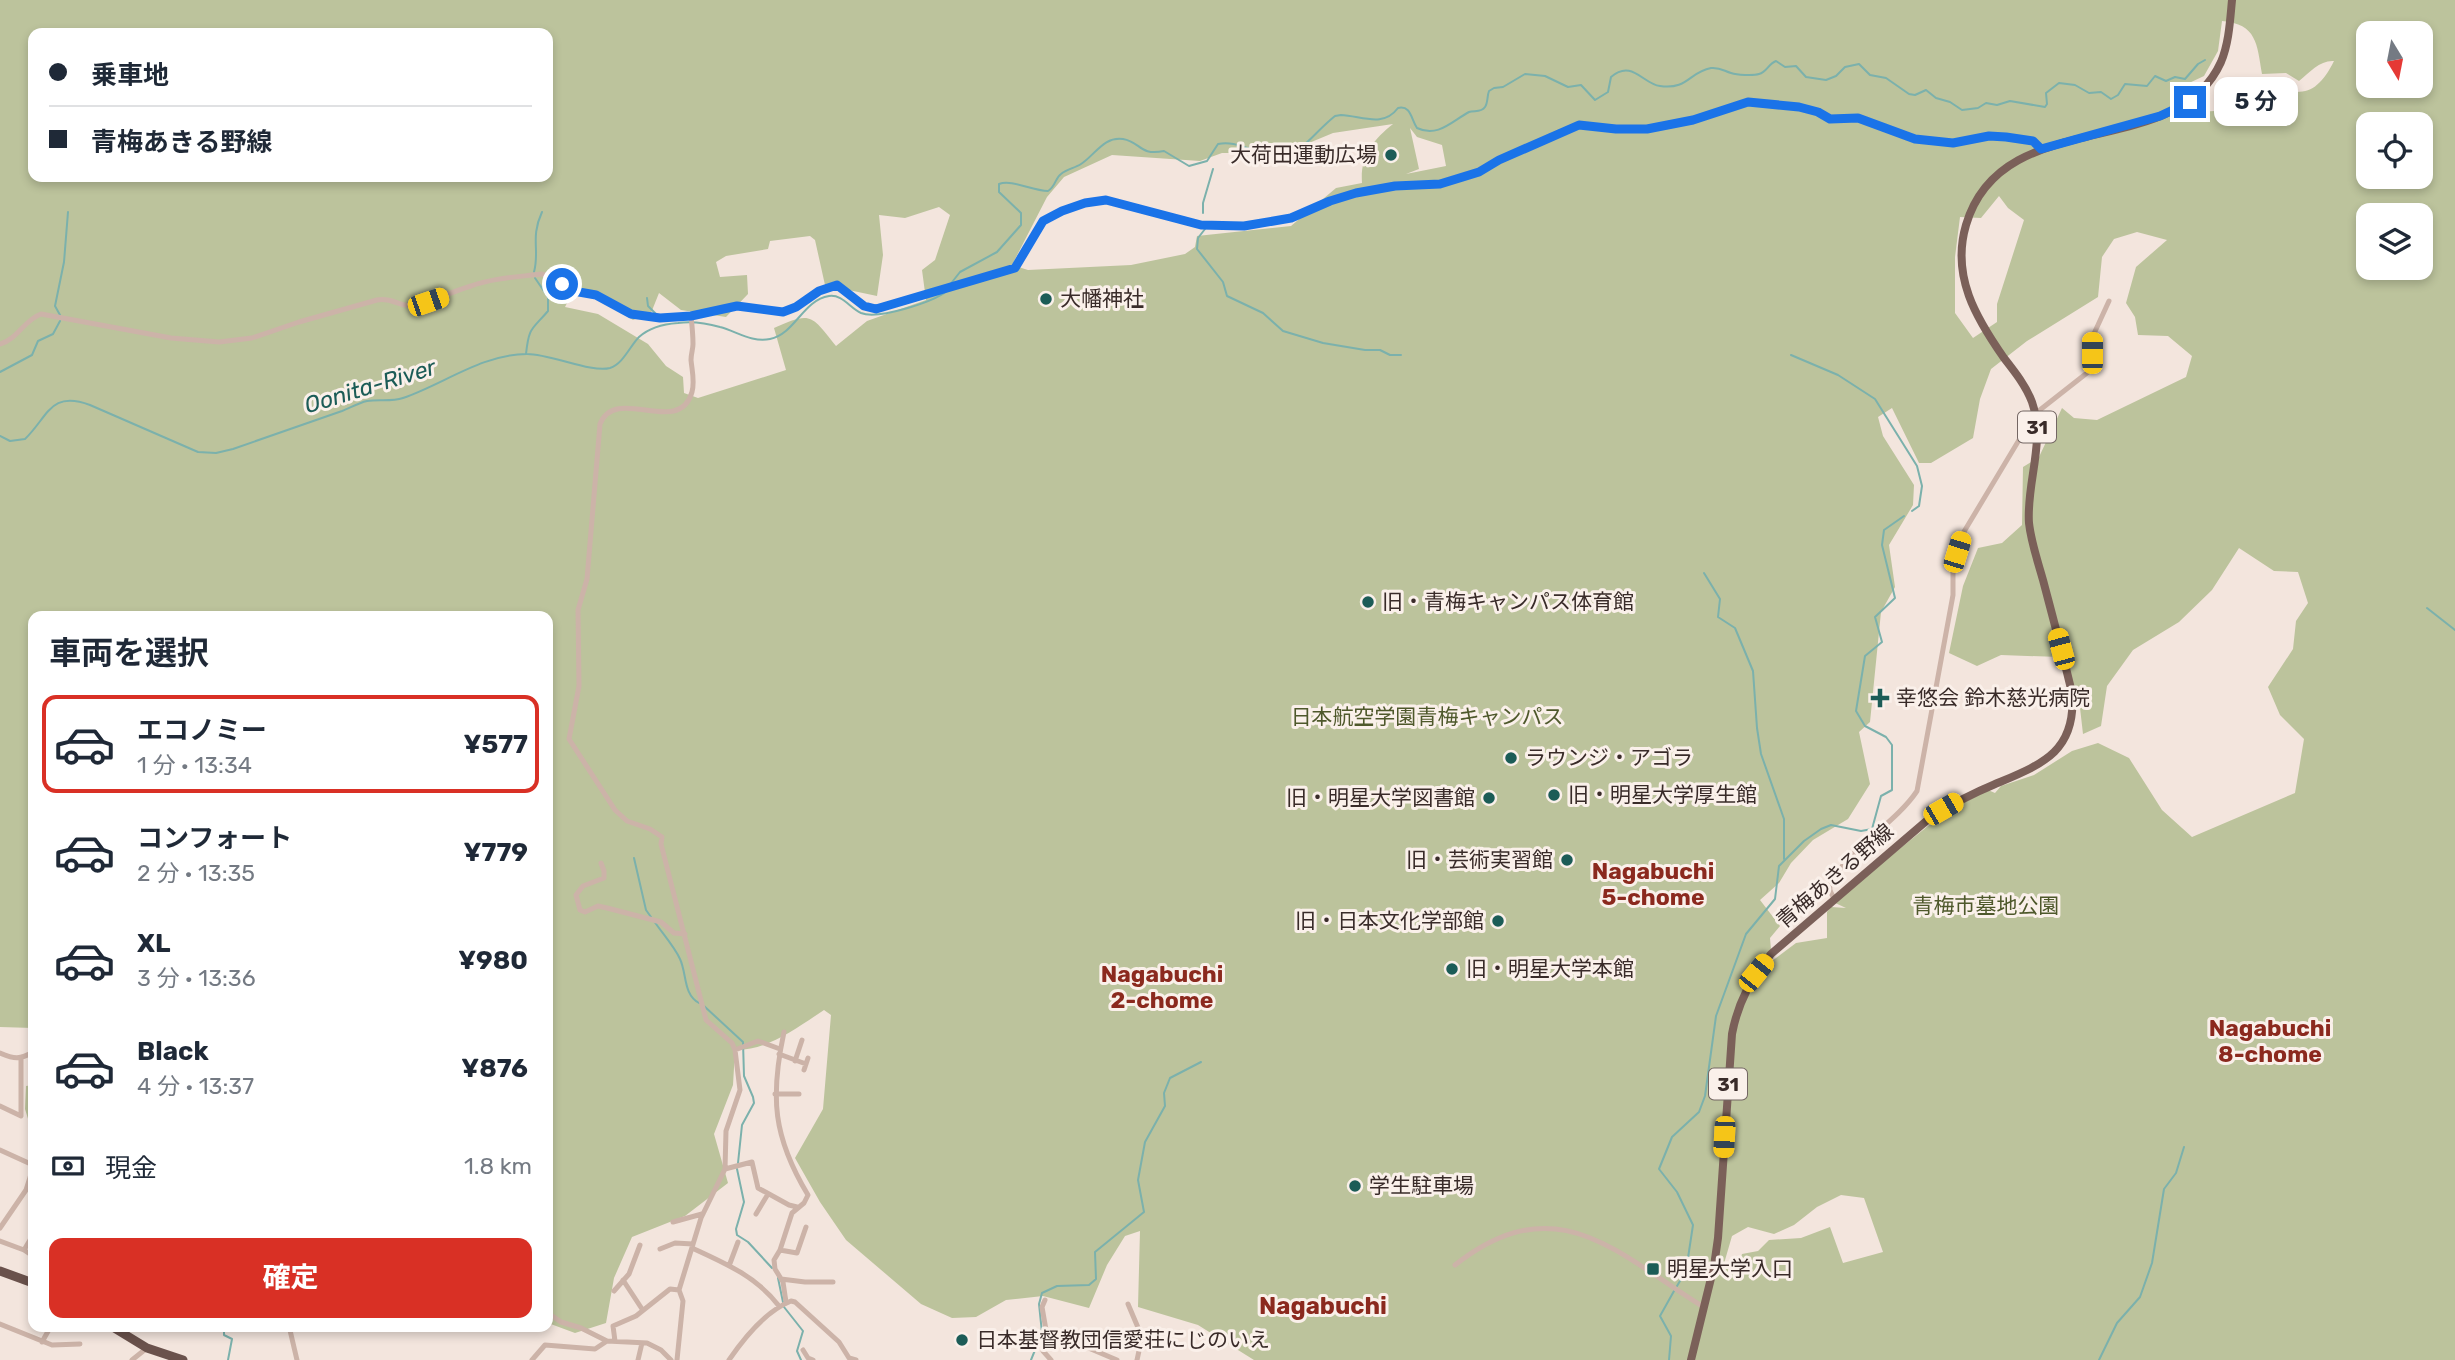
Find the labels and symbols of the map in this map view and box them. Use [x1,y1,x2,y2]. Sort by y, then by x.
north arrow [2356,21,2432,98]
callout: 5 分 [2214,78,2298,126]
route end [2174,86,2206,118]
place label: 大荷田運動広場 [1230,142,1377,167]
marker: 大荷田運動広場 [1383,147,1399,163]
route start [546,268,578,300]
car [405,285,452,319]
place label: 大幡神社 [1060,286,1144,311]
marker: 大幡神社 [1038,291,1054,307]
car [2082,332,2103,374]
water label: Oonita-River [301,352,440,419]
road number: 31 [2018,412,2056,442]
car [1941,529,1974,575]
place label: 旧・青梅キャンパス体育館 [1382,589,1634,614]
marker: 旧・青梅キャンパス体育館 [1360,594,1376,610]
car [2046,626,2077,672]
place label: 幸悠会 鈴木慈光病院 [1896,685,2090,710]
marker: 幸悠会 鈴木慈光病院 [1870,688,1890,708]
park label: 日本航空学園青梅キャンパス [1291,704,1564,729]
place label: ラウンジ・アゴラ [1525,745,1693,770]
marker: ラウンジ・アゴラ [1503,750,1519,766]
place label: 旧・明星大学厚生館 [1568,782,1757,807]
place label: 旧・明星大学図書館 [1286,785,1475,810]
marker: 旧・明星大学厚生館 [1546,787,1562,803]
car [1920,789,1967,829]
marker: 旧・明星大学図書館 [1481,790,1497,806]
street label: 青梅あきる野線 [1771,818,1898,933]
place label: 旧・芸術実習館 [1406,847,1553,872]
marker: 旧・芸術実習館 [1559,852,1575,868]
district label: Nagabuchi 5-chome [1592,857,1714,911]
park label: 青梅市墓地公園 [1913,893,2060,918]
place label: 旧・日本文化学部館 [1295,908,1484,933]
marker: 旧・日本文化学部館 [1490,913,1506,929]
car [1735,950,1778,996]
place label: 旧・明星大学本館 [1466,956,1634,981]
district label: Nagabuchi 2-chome [1101,960,1223,1014]
marker: 旧・明星大学本館 [1444,961,1460,977]
district label: Nagabuchi 8-chome [2209,1014,2331,1068]
road number: 31 [1709,1068,1747,1100]
car [1713,1115,1736,1159]
place label: 学生駐車場 [1369,1173,1474,1198]
marker: 学生駐車場 [1347,1178,1363,1194]
place label: 明星大学入口 [1667,1256,1793,1281]
marker: 明星大学入口 [1645,1261,1661,1277]
district label: Nagabuchi [1259,1292,1387,1320]
place label: 日本基督教団信愛荘にじのいえ [976,1327,1270,1352]
marker: 日本基督教団信愛荘にじのいえ [954,1332,970,1348]

